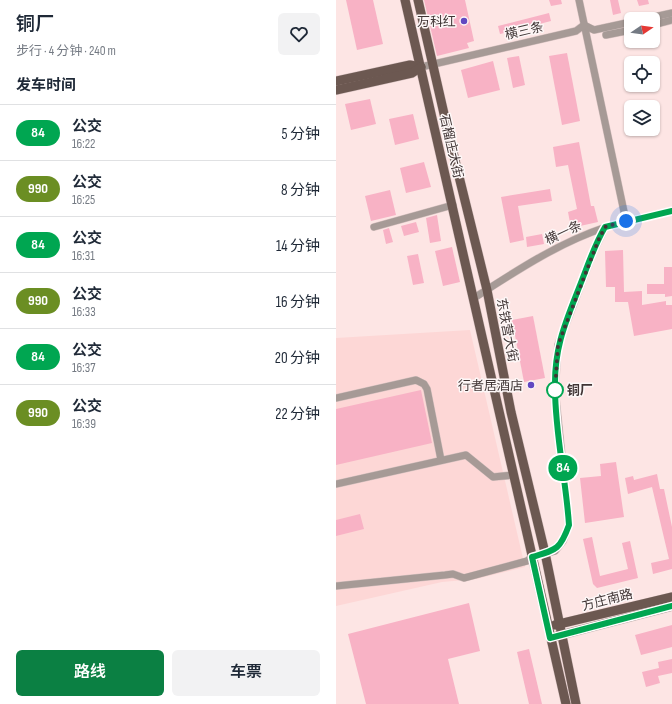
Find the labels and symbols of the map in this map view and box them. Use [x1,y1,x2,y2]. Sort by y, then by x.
north arrow [624,12,660,48]
place label: 万科红 [417,14,456,30]
marker: 万科红 [459,16,469,26]
street label: 横三条 [503,19,545,43]
street label: 石榴庄大街 [436,113,466,180]
your location [616,211,636,231]
street label: 横一条 [542,217,584,248]
street label: 东铁营大街 [493,297,521,364]
place label: 行者居酒店 [458,378,523,394]
marker: 行者居酒店 [526,380,536,390]
marker: 铜厂 [546,381,564,399]
place label: 铜厂 [567,383,593,399]
line badge: 84 [545,455,581,481]
street label: 方庄南路 [580,586,634,614]

